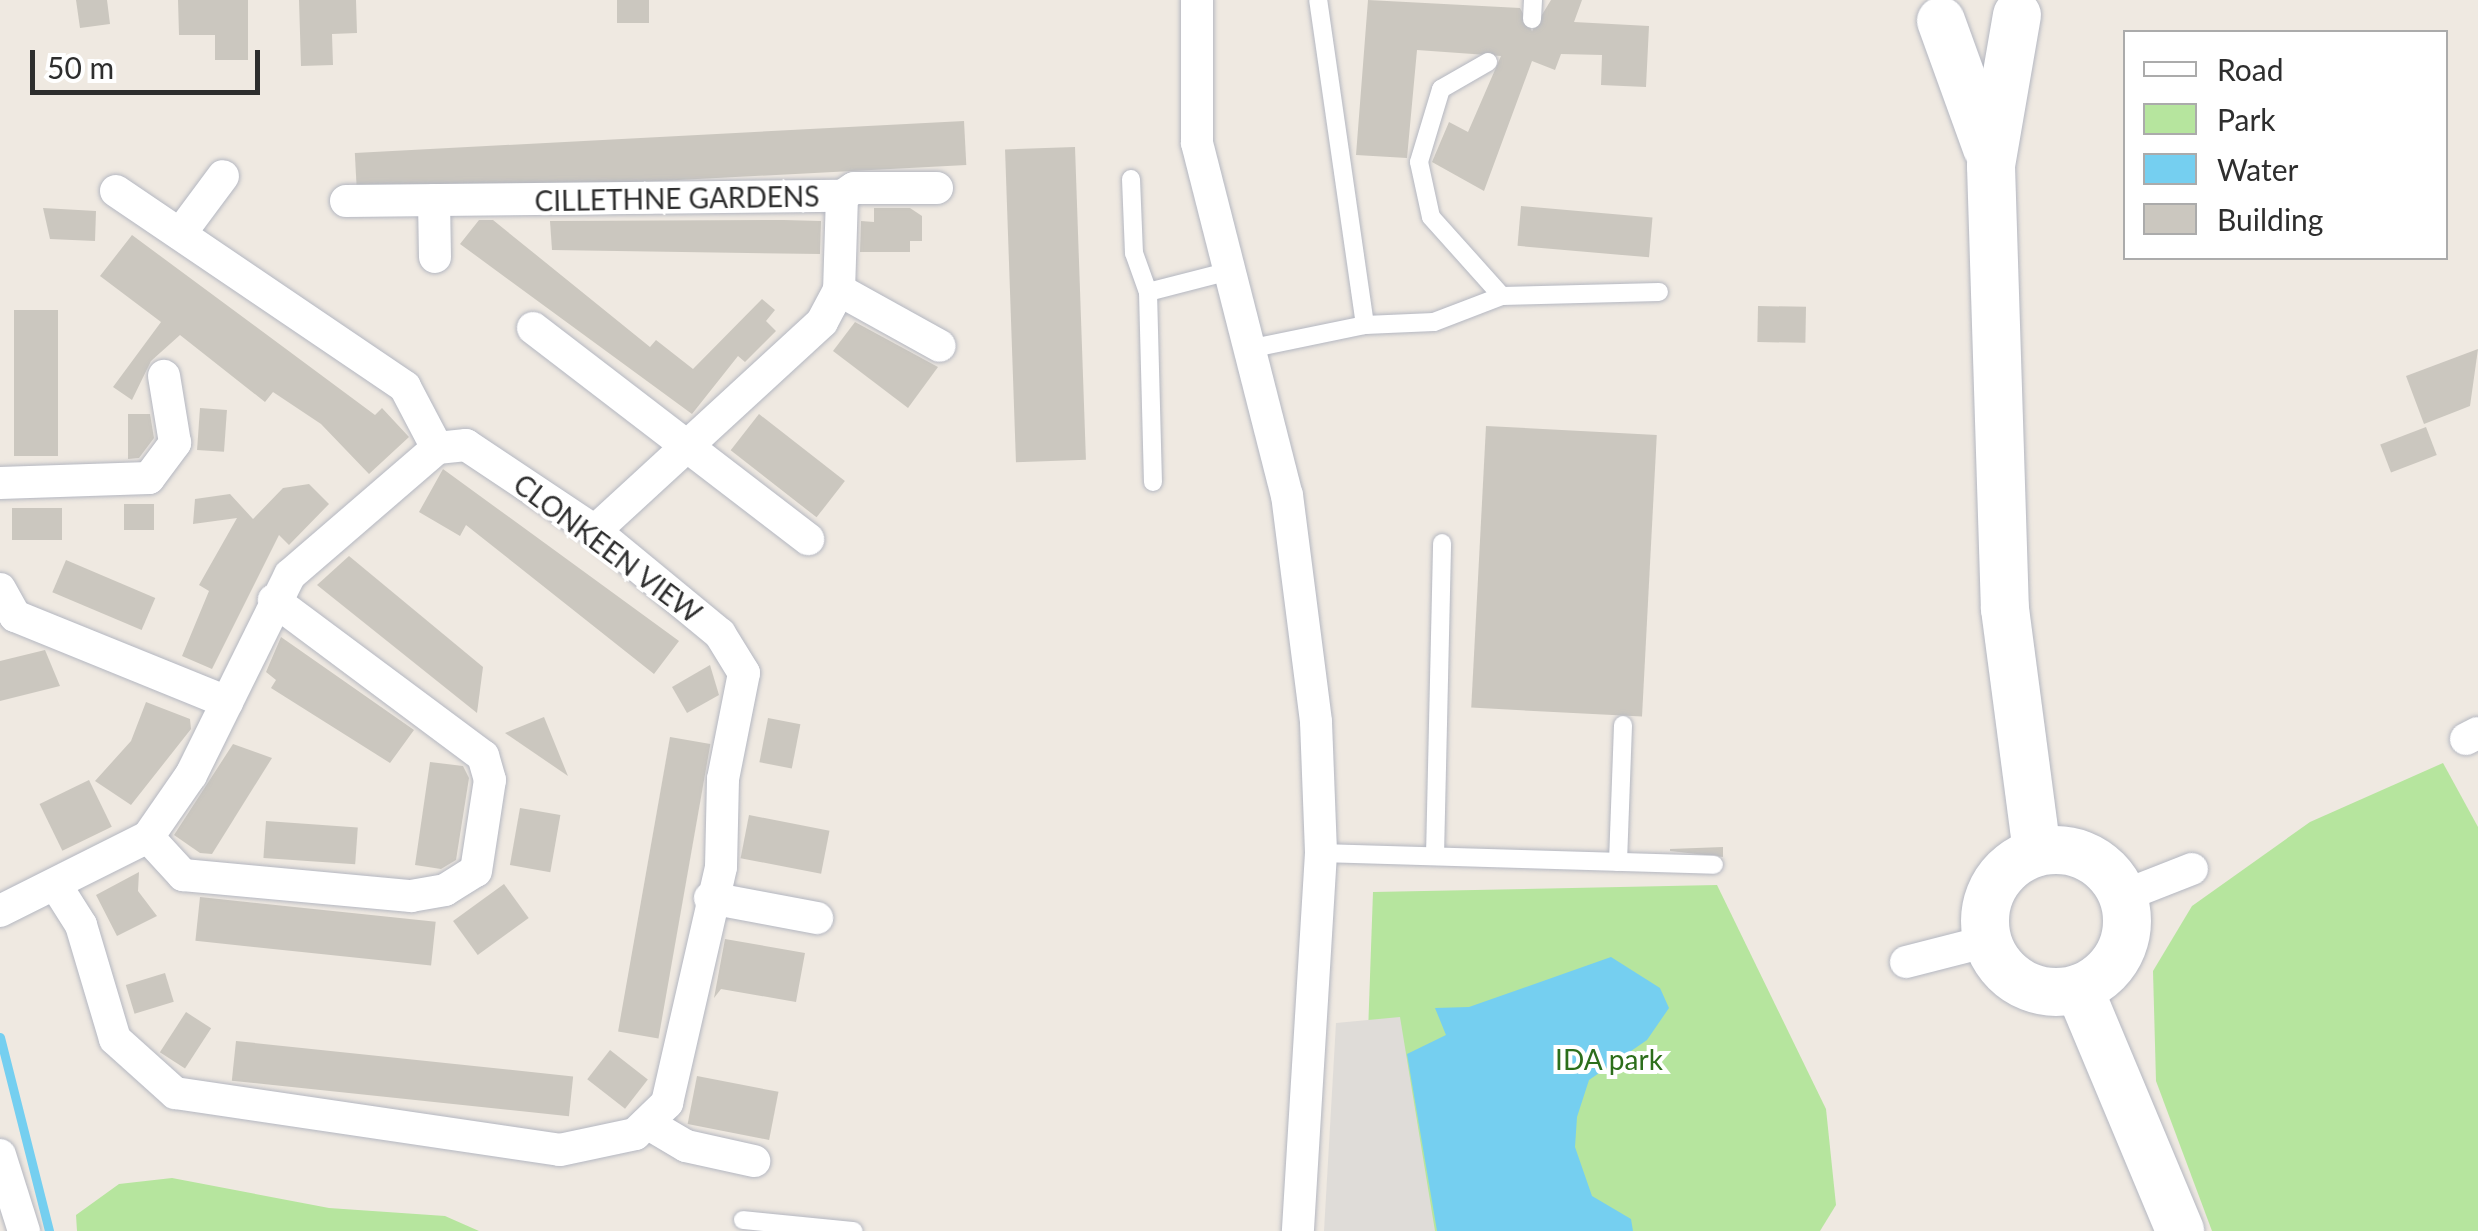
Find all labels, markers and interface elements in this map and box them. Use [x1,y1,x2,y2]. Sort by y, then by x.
scale bar [35,30,265,92]
legend [2123,30,2448,260]
text: 50 m [47,49,114,85]
text: Road [2217,51,2284,87]
text: Park [2217,101,2276,137]
text: Water [2217,151,2299,187]
street label: CILLETHNE GARDENS [534,179,820,217]
text: Building [2217,201,2323,237]
street label: CLONKEEN VIEW [507,466,709,630]
park label: IDA park [1555,1042,1663,1076]

